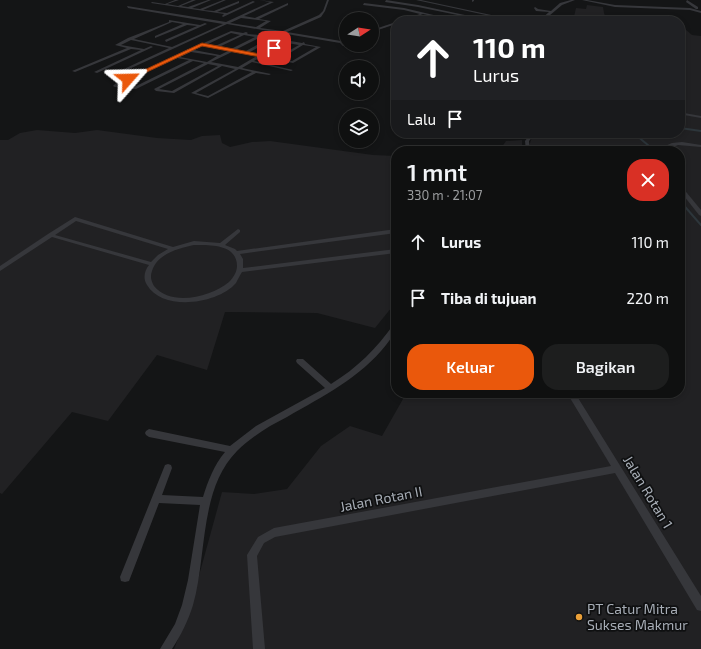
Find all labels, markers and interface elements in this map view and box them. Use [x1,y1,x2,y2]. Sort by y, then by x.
north arrow [339,12,379,52]
map controls [339,12,379,148]
text: 110 m [473,30,546,64]
pin [257,31,291,65]
icon: ahead [407,32,459,84]
icon: arrive [263,37,285,59]
position arrow [107,58,149,100]
button: sound [339,60,379,100]
text: Lurus [473,64,519,86]
button: layers [339,108,379,148]
icon: arrive [444,108,466,130]
text: Lalu [407,110,436,128]
text: 1 mnt [407,157,467,186]
button: close [627,159,669,201]
text: 330 m · 21:07 [407,187,483,203]
icon: ahead [407,231,429,253]
text: Lurus [441,233,481,251]
text: 110 m [632,233,669,251]
icon: arrive [407,287,429,309]
text: Tiba di tujuan [441,289,537,307]
text: 220 m [627,289,669,307]
button: Keluar [407,344,534,390]
button: Bagikan [542,344,669,390]
street label: Jalan Rotan 1 [620,452,677,531]
street label: Jalan Rotan II [338,482,424,515]
place label: PT Catur Mitra Sukses Makmur [587,600,688,633]
marker: PT Catur Mitra Sukses Makmur [574,612,584,622]

